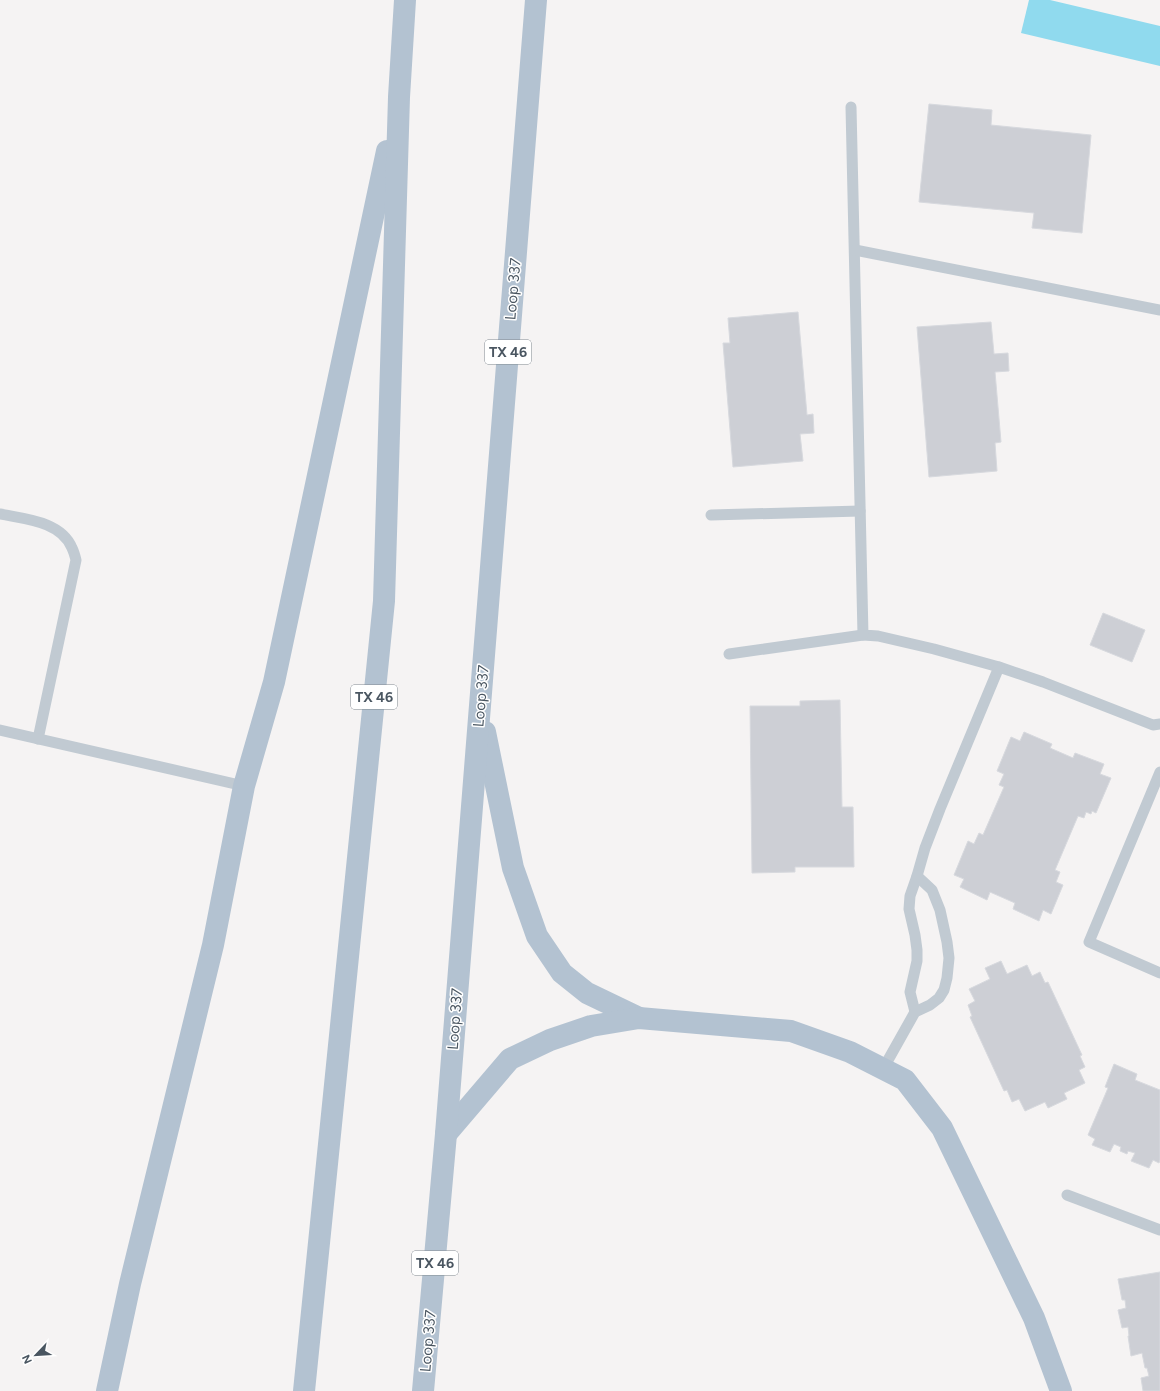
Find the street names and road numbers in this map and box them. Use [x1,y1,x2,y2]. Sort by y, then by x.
street label: Loop 337 [501,257,525,321]
road number: TX 46 [485,340,531,364]
street label: Loop 337 [469,664,493,728]
road number: TX 46 [351,685,397,709]
street label: Loop 337 [444,987,466,1051]
road number: TX 46 [412,1251,458,1275]
street label: Loop 337 [416,1309,440,1373]

